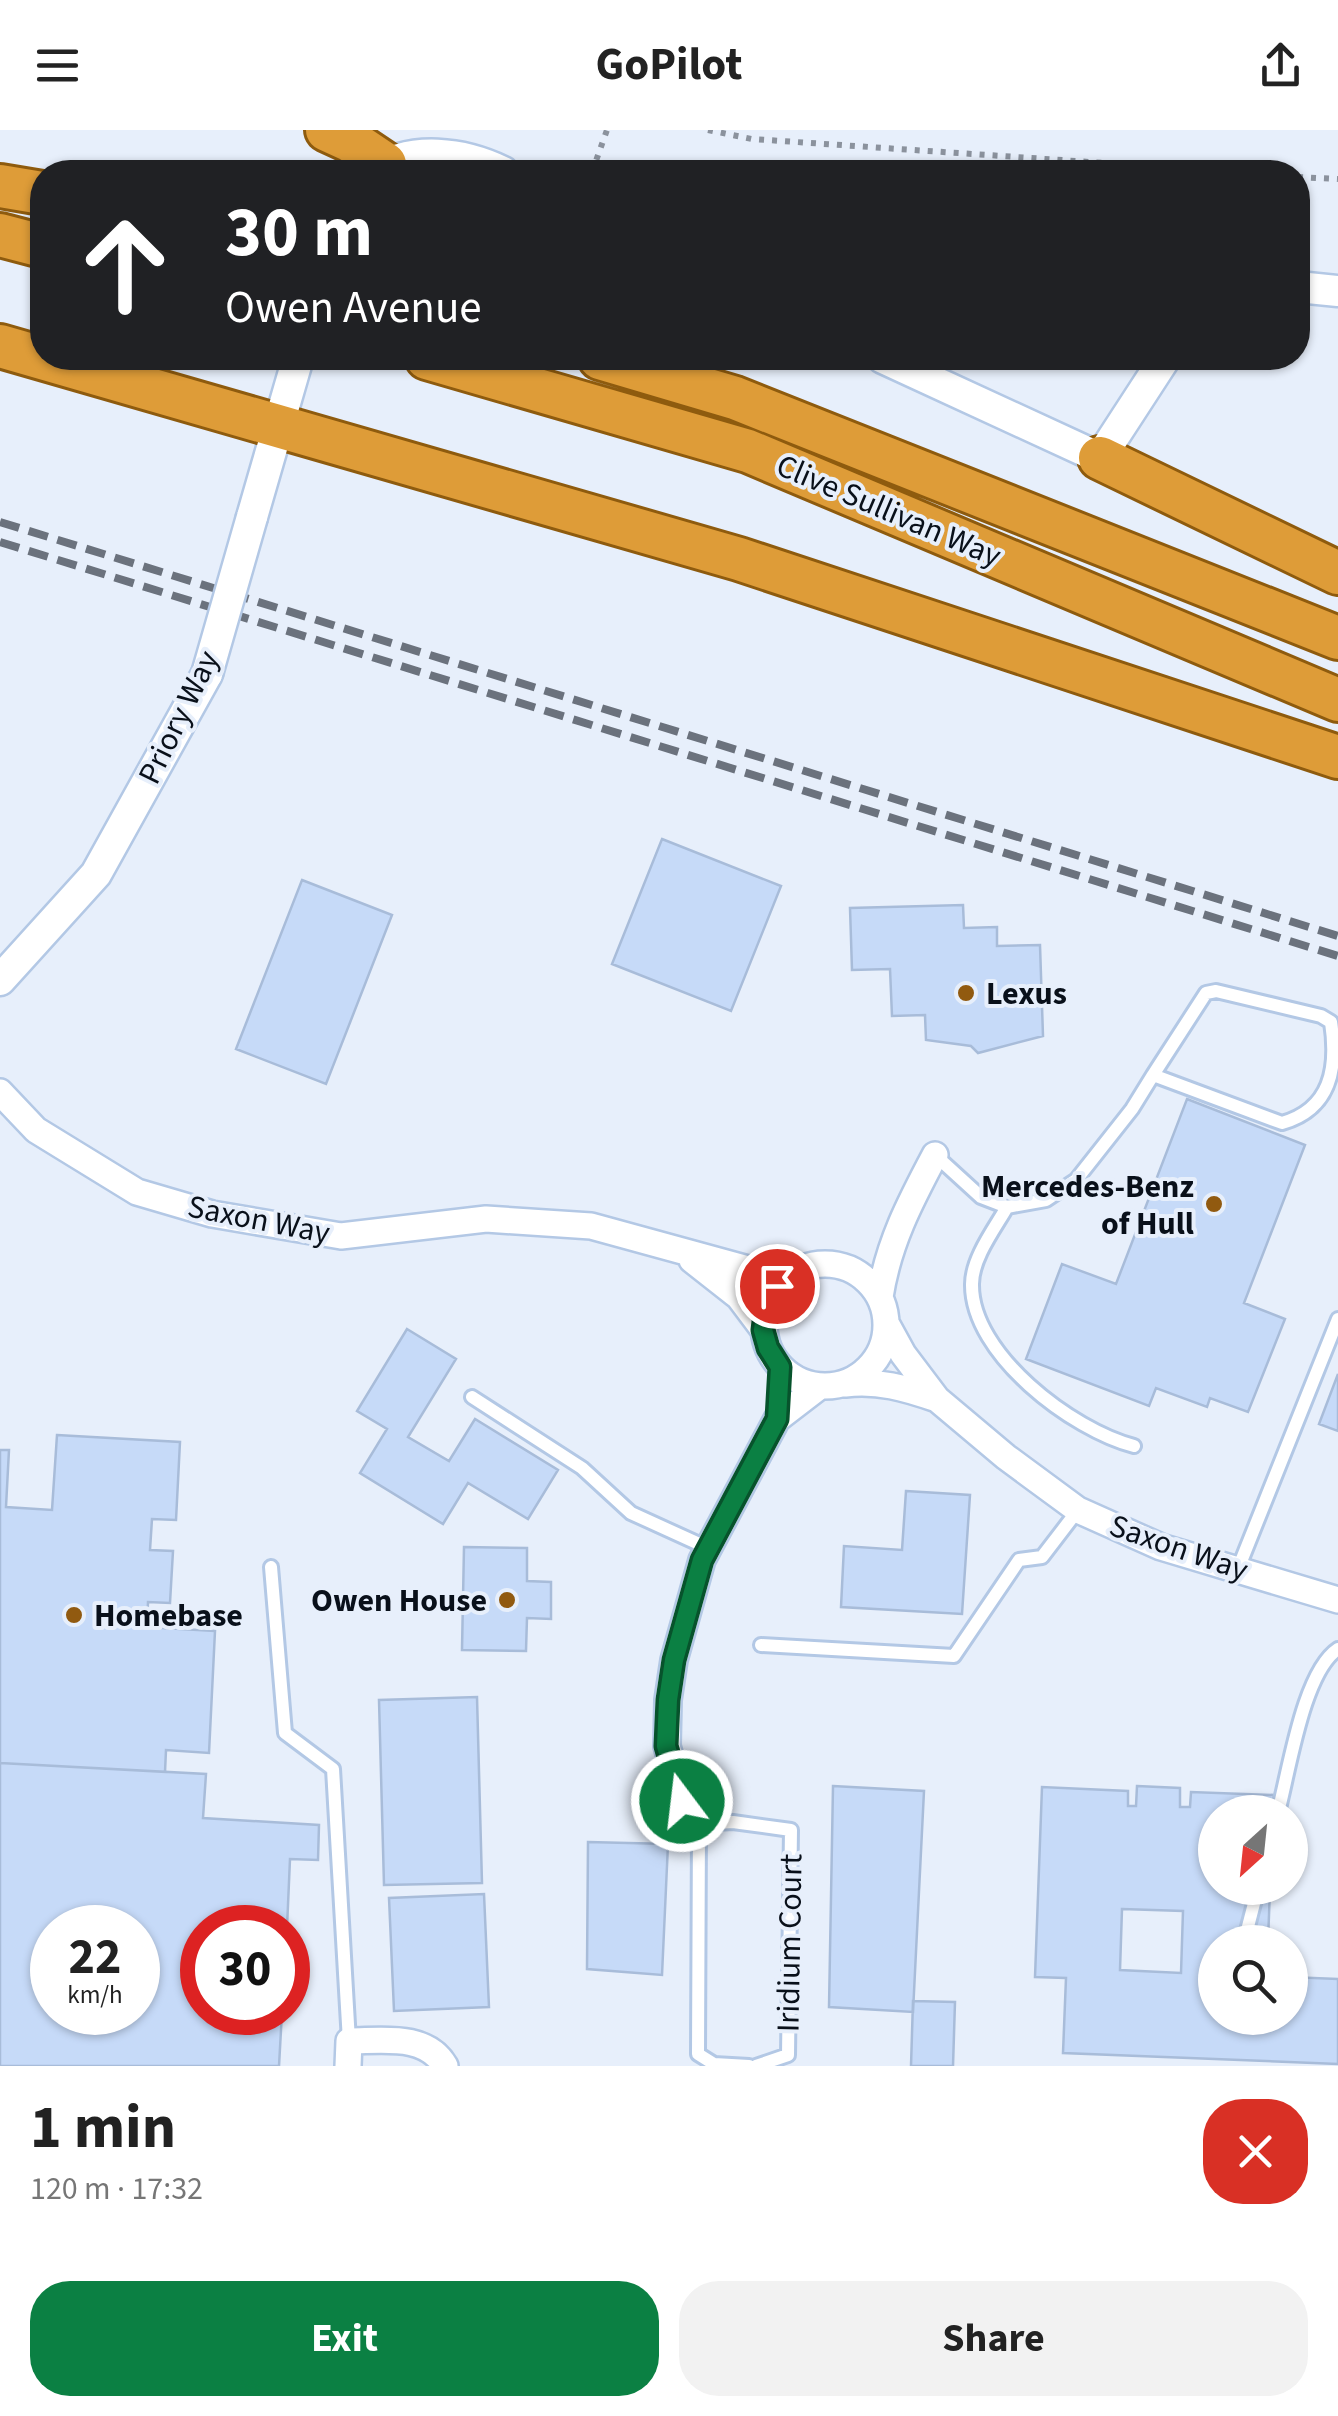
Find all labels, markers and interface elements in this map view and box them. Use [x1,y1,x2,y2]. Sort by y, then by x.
text: GoPilot [596,33,742,97]
icon: menu [30,38,85,93]
icon: share [1253,38,1308,93]
text: 30 m [225,183,373,283]
icon: ahead [60,200,190,330]
text: Owen Avenue [225,276,482,340]
street label: Clive Sullivan Way [769,443,1008,579]
street label: Priory Way [127,643,231,792]
place label: Lexus [986,971,1067,1017]
marker: Lexus [955,982,977,1004]
place label: Mercedes-Benz of Hull [981,1164,1194,1247]
street label: Saxon Way [184,1184,334,1256]
marker: Mercedes-Benz of Hull [1203,1193,1225,1215]
pin [735,1244,820,1329]
icon: arrive [750,1259,805,1314]
street label: Saxon Way [1103,1503,1254,1593]
place label: Owen House [311,1578,487,1624]
marker: Owen House [496,1589,518,1611]
place label: Homebase [94,1593,243,1639]
marker: Homebase [63,1604,85,1626]
position arrow [630,1749,734,1853]
north arrow [1198,1795,1308,1905]
map controls [1198,1795,1308,2035]
street label: Iridium Court [765,1853,815,2033]
speed limit sign: 30 [180,1905,310,2035]
text: 22 [69,1922,121,1993]
button: search [1198,1925,1308,2035]
text: km/h [67,1977,123,2013]
text: 1 min [30,2086,176,2171]
button: close [1203,2099,1308,2204]
text: 120 m · 17:32 [30,2166,203,2212]
button: Exit [30,2281,659,2396]
button: Share [679,2281,1308,2396]

